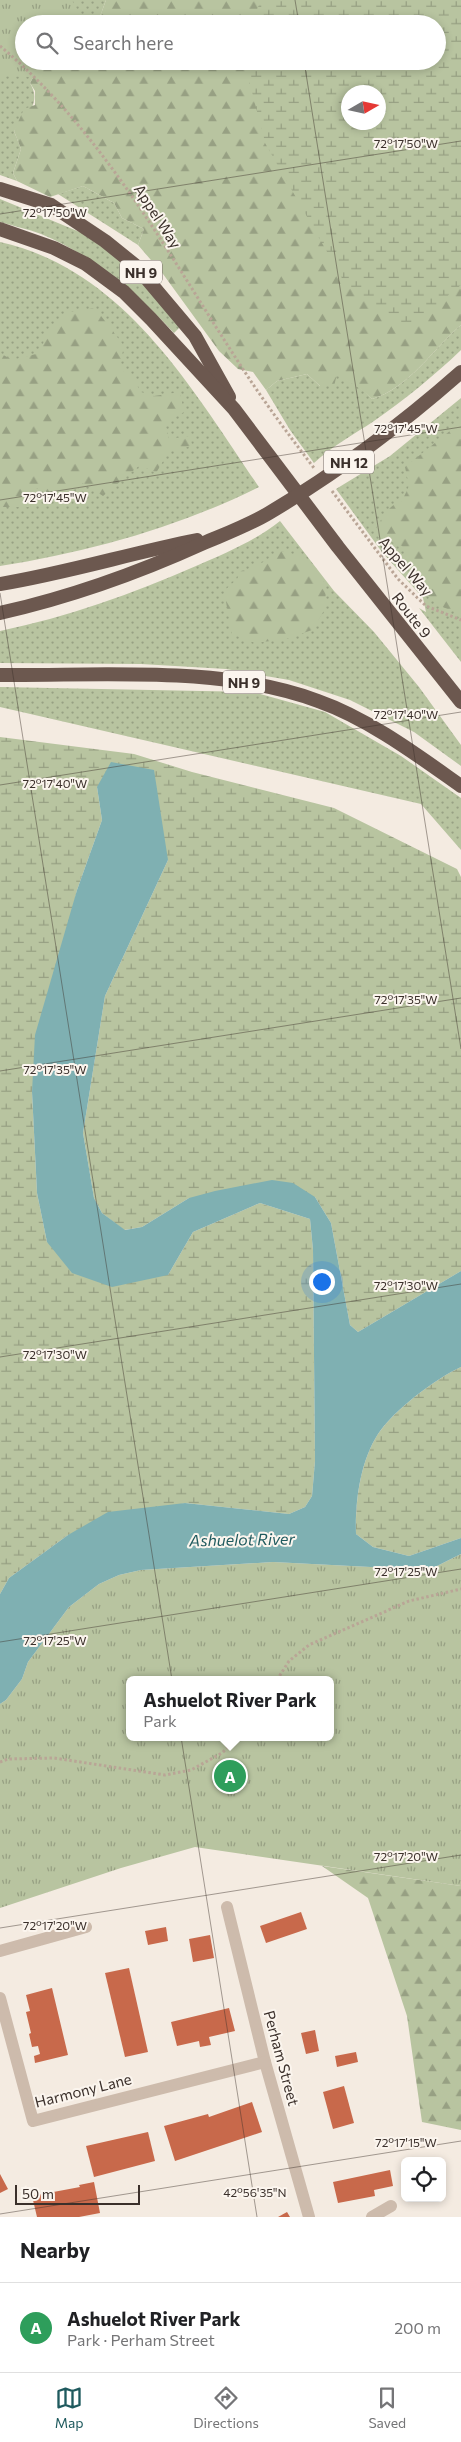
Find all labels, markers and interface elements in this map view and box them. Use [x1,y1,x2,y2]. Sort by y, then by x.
search box [15,15,446,70]
icon: search [33,29,61,57]
text: Search here [73,31,173,54]
north arrow [341,85,386,130]
text: 72°17'50"W [374,136,438,150]
street label: Appel Way [131,181,185,252]
text: 72°17'50"W [23,205,87,219]
road number: NH 9 [120,260,162,284]
text: 72°17'45"W [374,421,438,435]
road number: NH 12 [324,451,374,474]
text: 72°17'45"W [23,490,87,504]
street label: Appel Way [375,533,437,599]
street label: Route 9 [389,589,435,641]
road number: NH 9 [223,670,265,694]
text: 72°17'40"W [374,707,438,721]
text: 72°17'40"W [23,776,87,790]
text: 72°17'35"W [374,992,438,1006]
text: 72°17'35"W [23,1062,87,1076]
your location [309,1269,335,1295]
text: 72°17'30"W [374,1278,438,1292]
text: 72°17'30"W [23,1347,87,1361]
water label: Ashuelot River [188,1529,296,1549]
text: 72°17'25"W [375,1564,437,1578]
text: 72°17'25"W [24,1633,86,1647]
popup [126,1676,334,1741]
text: Ashuelot River Park [143,1688,317,1711]
text: Park [143,1711,177,1730]
pin: A [214,1757,246,1795]
text: 72°17'20"W [374,1849,438,1863]
text: 72°17'20"W [23,1918,87,1932]
street label: Perham Street [261,2008,303,2108]
street label: Harmony Lane [33,2069,133,2111]
text: 72°17'15"W [375,2135,437,2149]
map controls [401,2157,446,2202]
button: locate [401,2157,446,2202]
scale bar [15,2182,140,2205]
text: 50 m [22,2185,54,2202]
text: 42°56'35"N [223,2185,287,2199]
text: Nearby [20,2237,90,2262]
text: Ashuelot River Park [67,2307,240,2330]
text: A [30,2318,42,2337]
text: 200 m [394,2318,441,2337]
text: Park · Perham Street [67,2330,215,2349]
tab: Map [55,2384,84,2431]
tab: Directions [193,2384,259,2431]
tab: Saved [368,2384,406,2431]

